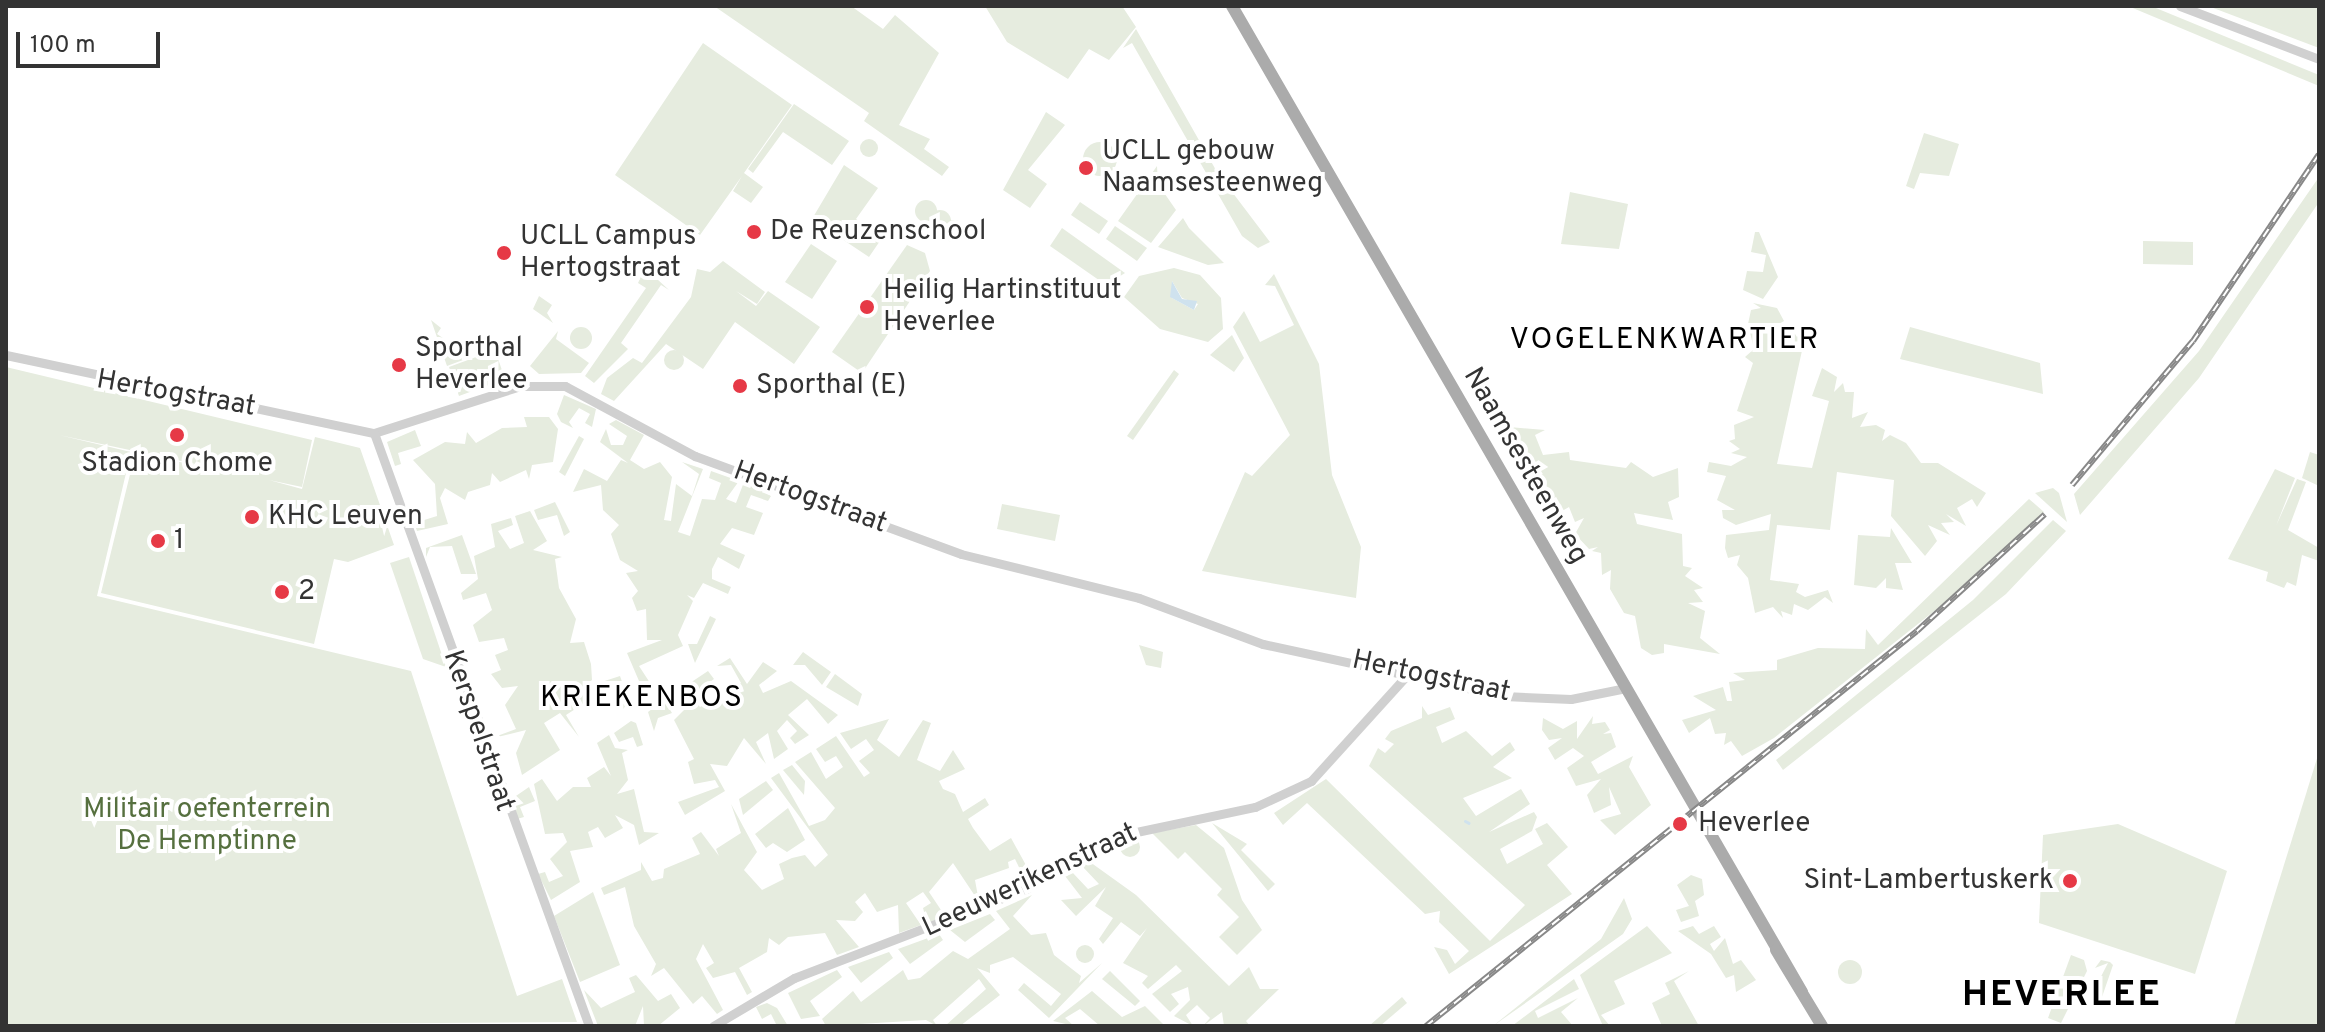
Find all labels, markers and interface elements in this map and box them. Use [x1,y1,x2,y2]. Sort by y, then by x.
scale bar [20,16,164,66]
text: 100 m [30,31,96,61]
place label: UCLL gebouw Naamsesteenweg [1102,135,1323,201]
marker: UCLL gebouw Naamsesteenweg [1077,159,1095,177]
place label: De Reuzenschool [770,215,986,249]
place label: UCLL Campus Hertogstraat [520,220,697,286]
marker: De Reuzenschool [745,223,763,241]
marker: UCLL Campus Hertogstraat [495,244,513,262]
place label: Heilig Hartinstituut Heverlee [883,274,1122,340]
marker: Heilig Hartinstituut Heverlee [858,298,876,316]
district label: VOGELENKWARTIER [1510,323,1820,359]
place label: Sporthal Heverlee [415,332,527,398]
marker: Sporthal Heverlee [390,356,408,374]
street label: Naamsesteenweg [1455,362,1595,570]
street label: Hertogstraat [94,363,258,425]
place label: Sporthal (E) [756,369,906,403]
marker: Sporthal (E) [731,377,749,395]
marker: Stadion Chome [168,426,186,444]
place label: Stadion Chome [81,447,273,481]
street label: Hertogstraat [729,455,891,541]
place label: KHC Leuven [268,500,423,534]
marker: KHC Leuven [243,508,261,526]
place label: 1 [174,524,184,558]
marker: 1 [149,532,167,550]
place label: 2 [298,575,315,609]
marker: 2 [273,583,291,601]
street label: Hertogstraat [1349,644,1513,710]
street label: Kerspelstraat [435,646,521,816]
district label: KRIEKENBOS [540,681,744,717]
park label: Militair oefenterrein De Hemptinne [83,793,331,859]
place label: Heverlee [1698,807,1810,841]
marker: Heverlee [1669,813,1691,835]
street label: Leeuwerikenstraat [918,817,1142,945]
place label: Sint-Lambertuskerk [1804,864,2054,898]
marker: Sint-Lambertuskerk [2061,872,2079,890]
district label: HEVERLEE [1962,975,2162,1019]

